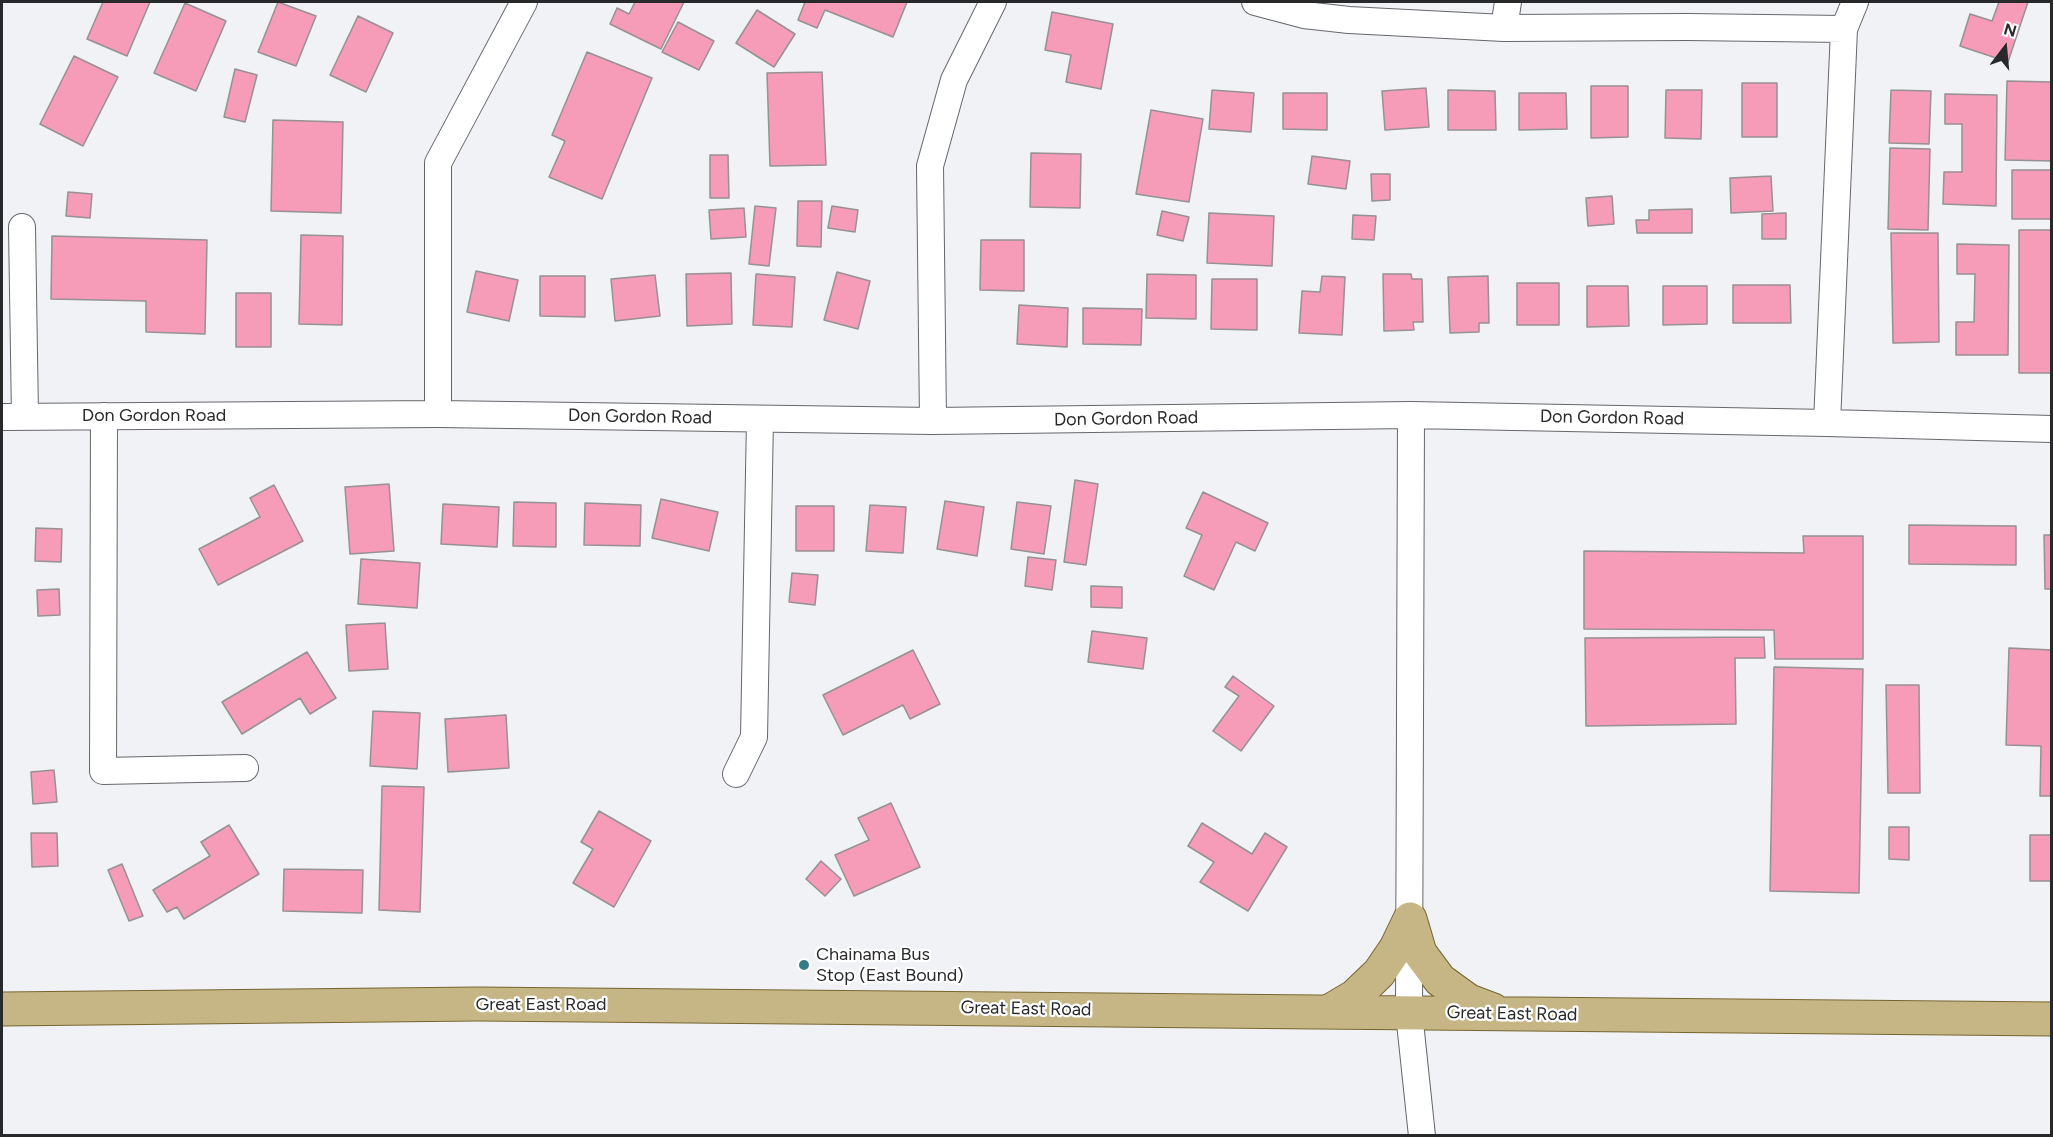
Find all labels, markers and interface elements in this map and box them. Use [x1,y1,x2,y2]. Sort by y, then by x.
north arrow [1975,18,2035,78]
text: N [2002,19,2019,41]
street label: Don Gordon Road [82,405,226,427]
street label: Don Gordon Road [568,405,712,429]
street label: Don Gordon Road [1540,406,1684,430]
street label: Don Gordon Road [1054,407,1198,431]
place label: Chainama Bus Stop (East Bound) [816,944,964,986]
marker: Chainama Bus Stop (East Bound) [797,958,811,972]
street label: Great East Road [476,994,606,1016]
street label: Great East Road [960,997,1092,1021]
street label: Great East Road [1446,1002,1578,1026]

